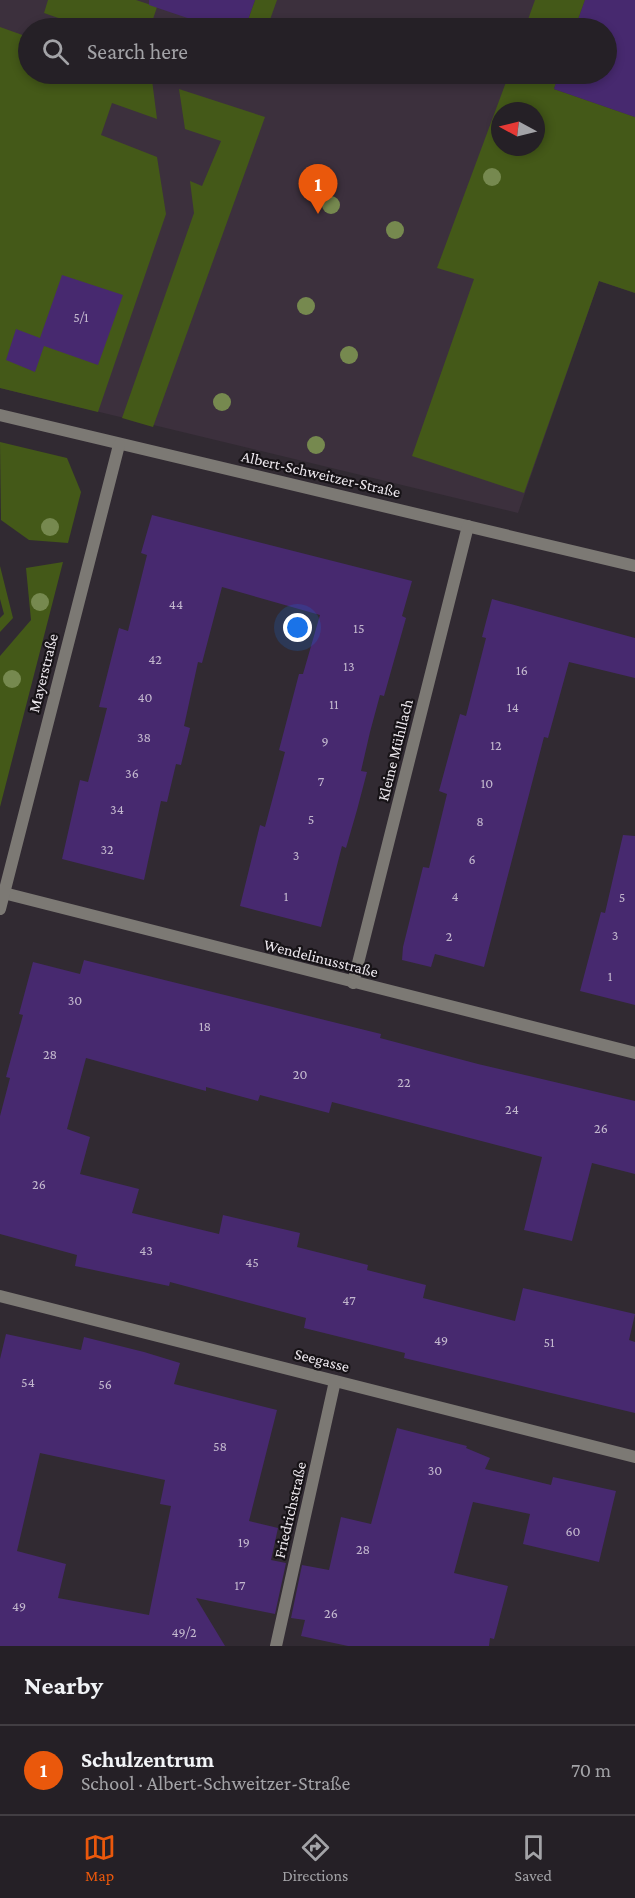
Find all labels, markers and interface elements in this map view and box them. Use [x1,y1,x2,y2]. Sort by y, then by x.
search box [18,18,617,84]
icon: search [39,35,72,68]
text: Search here [87,39,188,64]
north arrow [491,102,545,156]
pin: 1 [298,164,338,214]
house number: 5/1 [73,309,89,325]
street label: Albert-Schweitzer-Straße [240,447,402,501]
house number: 44 [169,596,183,612]
your location [283,613,312,642]
house number: 15 [353,620,365,636]
street label: Mayerstraße [25,632,62,714]
house number: 42 [148,651,162,667]
house number: 13 [343,658,355,674]
house number: 16 [516,662,528,678]
house number: 40 [137,689,153,705]
house number: 11 [329,696,339,712]
street label: Kleine Mühllach [374,697,416,803]
house number: 14 [507,699,519,715]
house number: 38 [137,729,151,745]
house number: 9 [321,733,329,749]
house number: 12 [490,737,502,753]
house number: 36 [125,765,139,781]
house number: 7 [318,773,325,789]
house number: 10 [481,775,493,791]
house number: 34 [110,801,124,817]
house number: 5 [308,811,314,827]
house number: 8 [476,813,484,829]
house number: 32 [100,841,114,857]
house number: 3 [293,847,299,863]
house number: 6 [468,851,476,867]
house number: 1 [284,888,289,904]
house number: 4 [451,888,459,904]
house number: 5 [619,889,625,905]
house number: 3 [612,927,618,943]
house number: 2 [446,928,453,944]
street label: Wendelinusstraße [262,936,380,980]
house number: 1 [608,968,613,984]
house number: 30 [68,992,82,1008]
house number: 18 [199,1018,211,1034]
house number: 28 [43,1046,57,1062]
house number: 20 [293,1066,307,1082]
house number: 22 [397,1074,411,1090]
house number: 24 [505,1101,519,1117]
house number: 26 [594,1120,608,1136]
house number: 26 [32,1176,46,1192]
house number: 43 [139,1242,153,1258]
house number: 45 [245,1254,259,1270]
house number: 47 [342,1292,356,1308]
house number: 49 [434,1332,448,1348]
house number: 51 [543,1334,555,1350]
street label: Seegasse [292,1345,351,1376]
house number: 54 [21,1374,35,1390]
house number: 56 [98,1376,112,1392]
house number: 58 [213,1438,227,1454]
street label: Friedrichstraße [271,1460,309,1560]
house number: 30 [428,1462,442,1478]
house number: 60 [565,1523,581,1539]
house number: 19 [238,1534,250,1550]
house number: 28 [356,1541,370,1557]
house number: 17 [234,1577,246,1593]
house number: 49 [12,1598,26,1614]
house number: 26 [324,1605,338,1621]
house number: 49/2 [171,1624,197,1640]
text: Nearby [24,1671,103,1700]
text: Schulzentrum [81,1747,214,1772]
text: 1 [40,1759,47,1781]
text: 70 m [571,1759,611,1781]
text: School · Albert-Schweitzer-Straße [81,1772,350,1794]
tab: Map [83,1831,116,1884]
tab: Directions [282,1831,348,1884]
tab: Saved [514,1831,552,1884]

